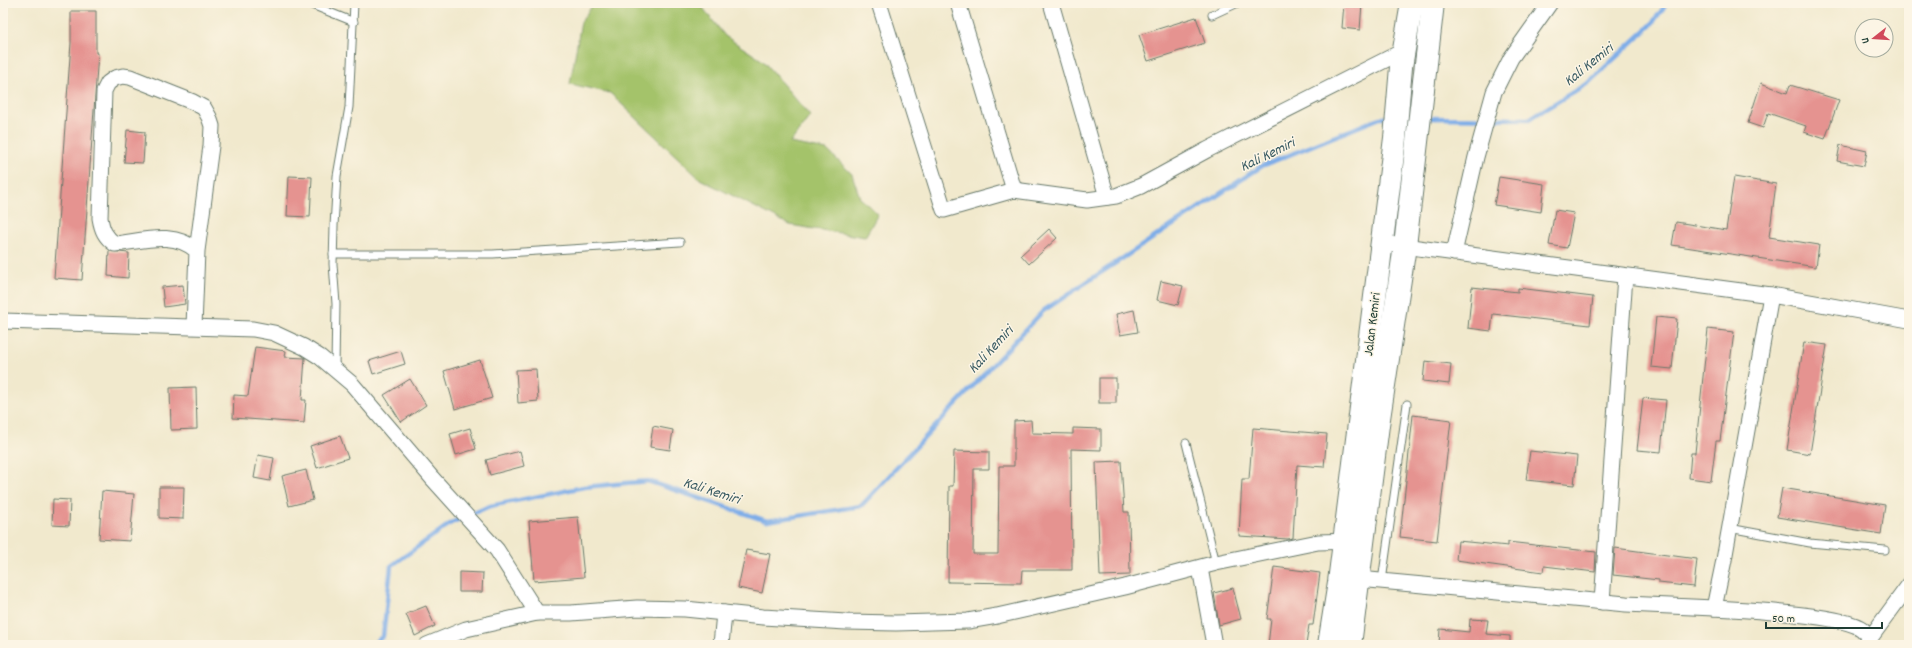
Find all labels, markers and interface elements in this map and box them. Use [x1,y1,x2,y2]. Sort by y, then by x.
north arrow [1854,18,1894,58]
text: U [1858,35,1875,45]
water label: Kali Kemiri [1560,37,1621,93]
water label: Kali Kemiri [1237,132,1301,179]
street label: Jalan Kemiri [1359,291,1387,357]
water label: Kali Kemiri [963,320,1021,379]
water label: Kali Kemiri [680,472,745,512]
scale bar [1766,604,1882,630]
text: 50 m [1772,611,1795,628]

